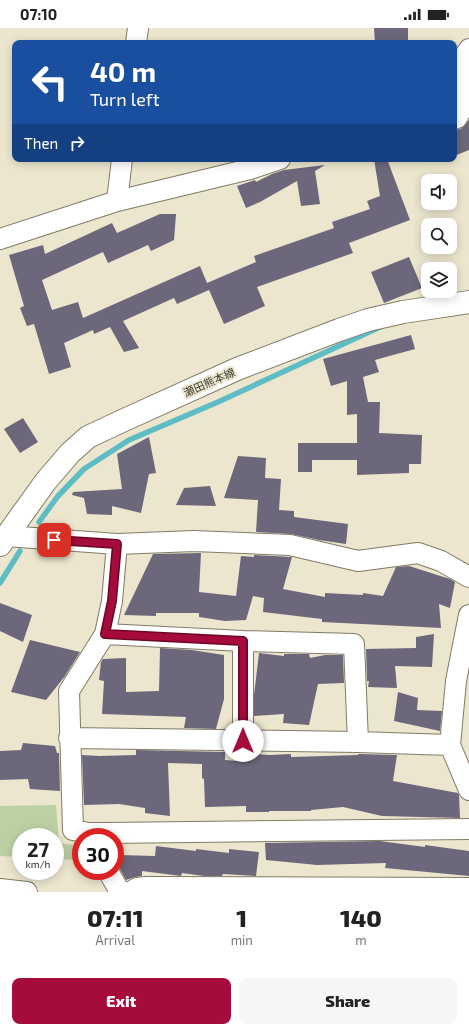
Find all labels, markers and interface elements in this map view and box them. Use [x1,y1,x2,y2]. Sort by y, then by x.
text: 07:10 [20,5,57,23]
text: 40 m [90,54,156,88]
icon: left [24,56,76,108]
text: Turn left [90,88,160,110]
icon: right [66,132,88,154]
text: Then [24,134,58,152]
map controls [421,174,457,298]
button: sound [421,174,457,210]
button: search [421,218,457,254]
button: layers [421,262,457,298]
street label: 瀬田熊本線 [181,365,237,399]
pin [37,523,71,557]
icon: arrive [43,529,65,551]
position arrow [222,720,264,762]
speed limit sign: 30 [72,828,124,880]
text: 27 [27,837,49,861]
text: km/h [26,858,50,870]
text: 07:11 [87,903,144,932]
text: 1 [236,903,247,932]
text: 140 [340,903,382,932]
text: Arrival [96,932,135,948]
text: min [231,932,253,948]
text: m [355,932,367,948]
button: Exit [12,978,231,1024]
button: Share [239,978,457,1024]

